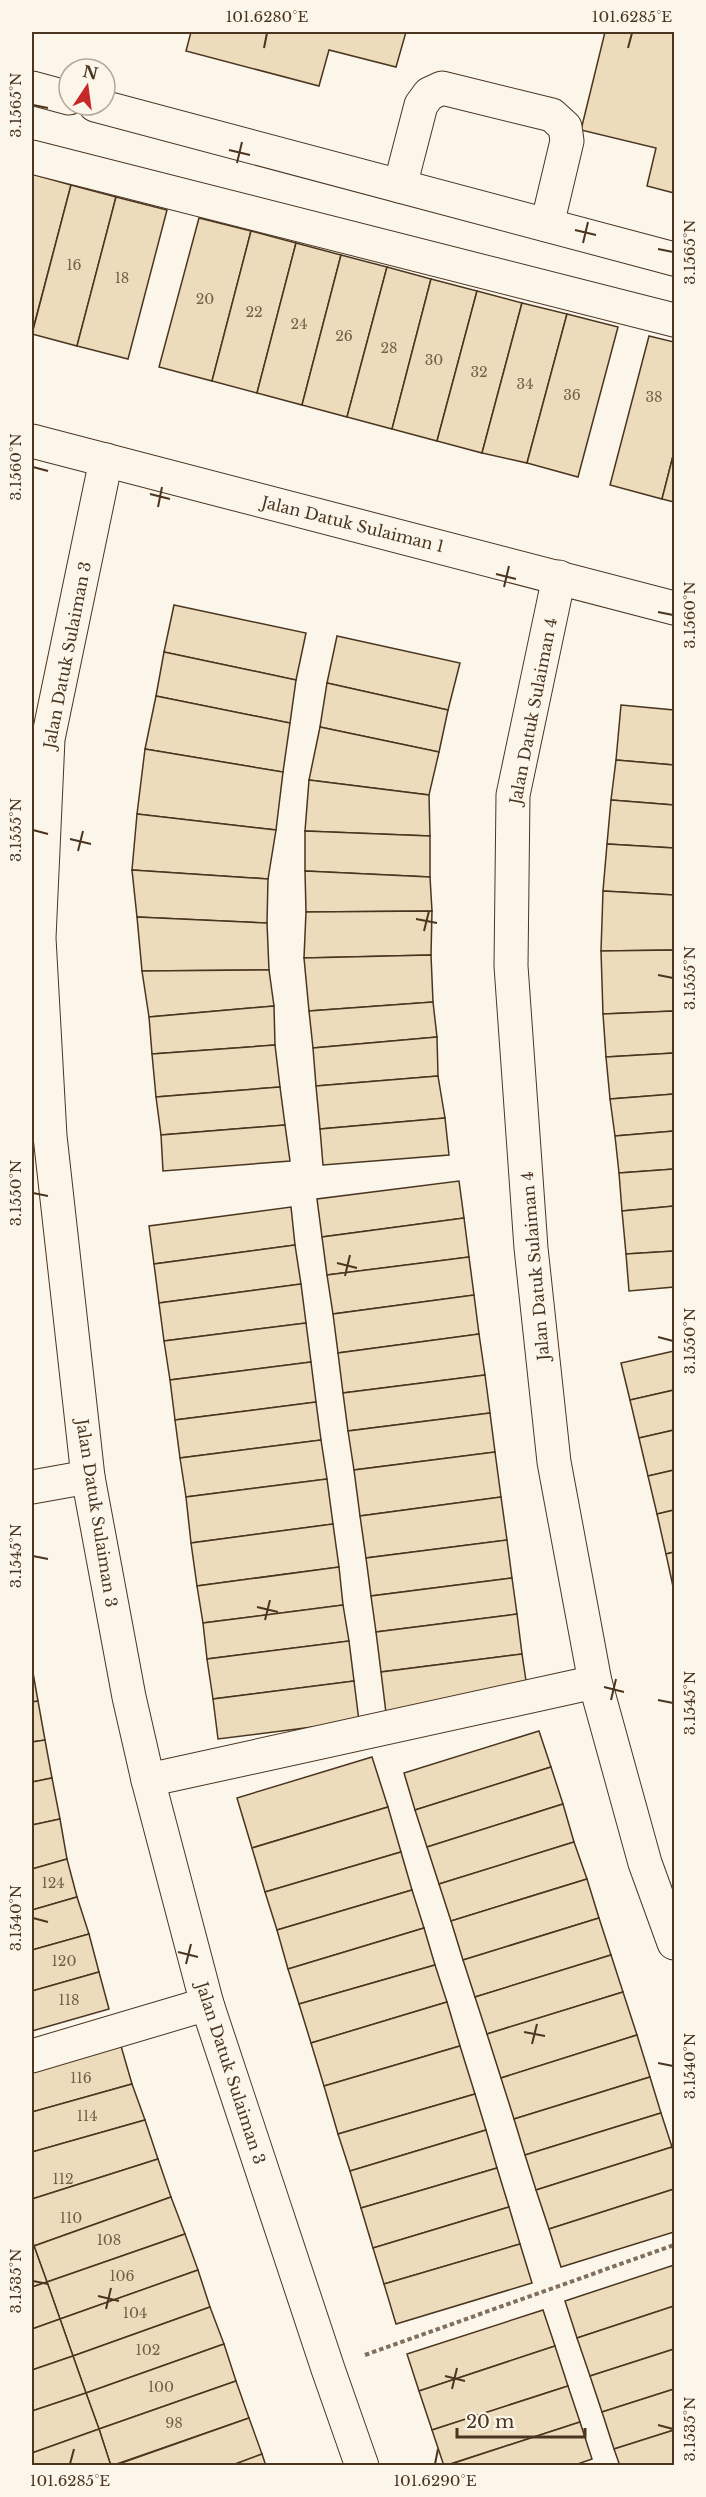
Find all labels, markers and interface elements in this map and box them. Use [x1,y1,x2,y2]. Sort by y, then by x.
text: 101.6280°E [226,7,308,26]
text: 101.6285°E [592,7,672,26]
north arrow [57,57,117,117]
text: N [81,61,100,84]
text: 3.1565°N [6,72,25,138]
text: 3.1565°N [680,219,699,285]
house number: 16 [66,256,82,274]
house number: 18 [115,269,129,287]
house number: 20 [196,290,214,308]
house number: 22 [245,303,263,321]
house number: 24 [291,315,307,333]
house number: 26 [335,327,353,345]
house number: 28 [380,339,398,357]
house number: 30 [425,351,443,369]
house number: 32 [470,363,488,381]
house number: 34 [517,375,533,393]
house number: 36 [563,386,581,404]
house number: 38 [645,388,663,406]
text: 3.1560°N [6,433,25,501]
street label: Jalan Datuk Sulaiman 1 [258,491,446,556]
street label: Jalan Datuk Sulaiman 3 [39,560,95,752]
text: 3.1560°N [680,581,699,649]
street label: Jalan Datuk Sulaiman 4 [505,616,561,808]
text: 3.1555°N [6,798,25,862]
text: 3.1555°N [680,946,699,1010]
text: 3.1550°N [6,1160,25,1226]
street label: Jalan Datuk Sulaiman 4 [517,1171,553,1363]
text: 3.1550°N [680,1308,699,1374]
street label: Jalan Datuk Sulaiman 3 [72,1415,122,1609]
text: 3.1545°N [6,1524,25,1588]
text: 3.1545°N [680,1671,699,1735]
house number: 124 [41,1874,65,1892]
text: 3.1540°N [6,1885,25,1951]
house number: 120 [52,1952,76,1970]
street label: Jalan Datuk Sulaiman 3 [191,1978,270,2167]
house number: 118 [59,1991,79,2009]
text: 3.1540°N [680,2033,699,2099]
house number: 116 [70,2069,92,2087]
house number: 114 [77,2107,97,2125]
house number: 112 [52,2170,74,2188]
house number: 110 [60,2209,82,2227]
house number: 108 [97,2231,121,2249]
text: 3.1535°N [6,2249,25,2313]
house number: 106 [109,2267,135,2285]
house number: 104 [123,2304,147,2322]
house number: 102 [136,2341,160,2359]
house number: 100 [148,2378,174,2396]
text: 3.1535°N [680,2397,699,2461]
scale bar [457,2401,584,2439]
text: 20 m [466,2411,514,2433]
house number: 98 [165,2414,183,2432]
text: 101.6285°E [30,2471,110,2490]
text: 101.6290°E [393,2471,477,2490]

